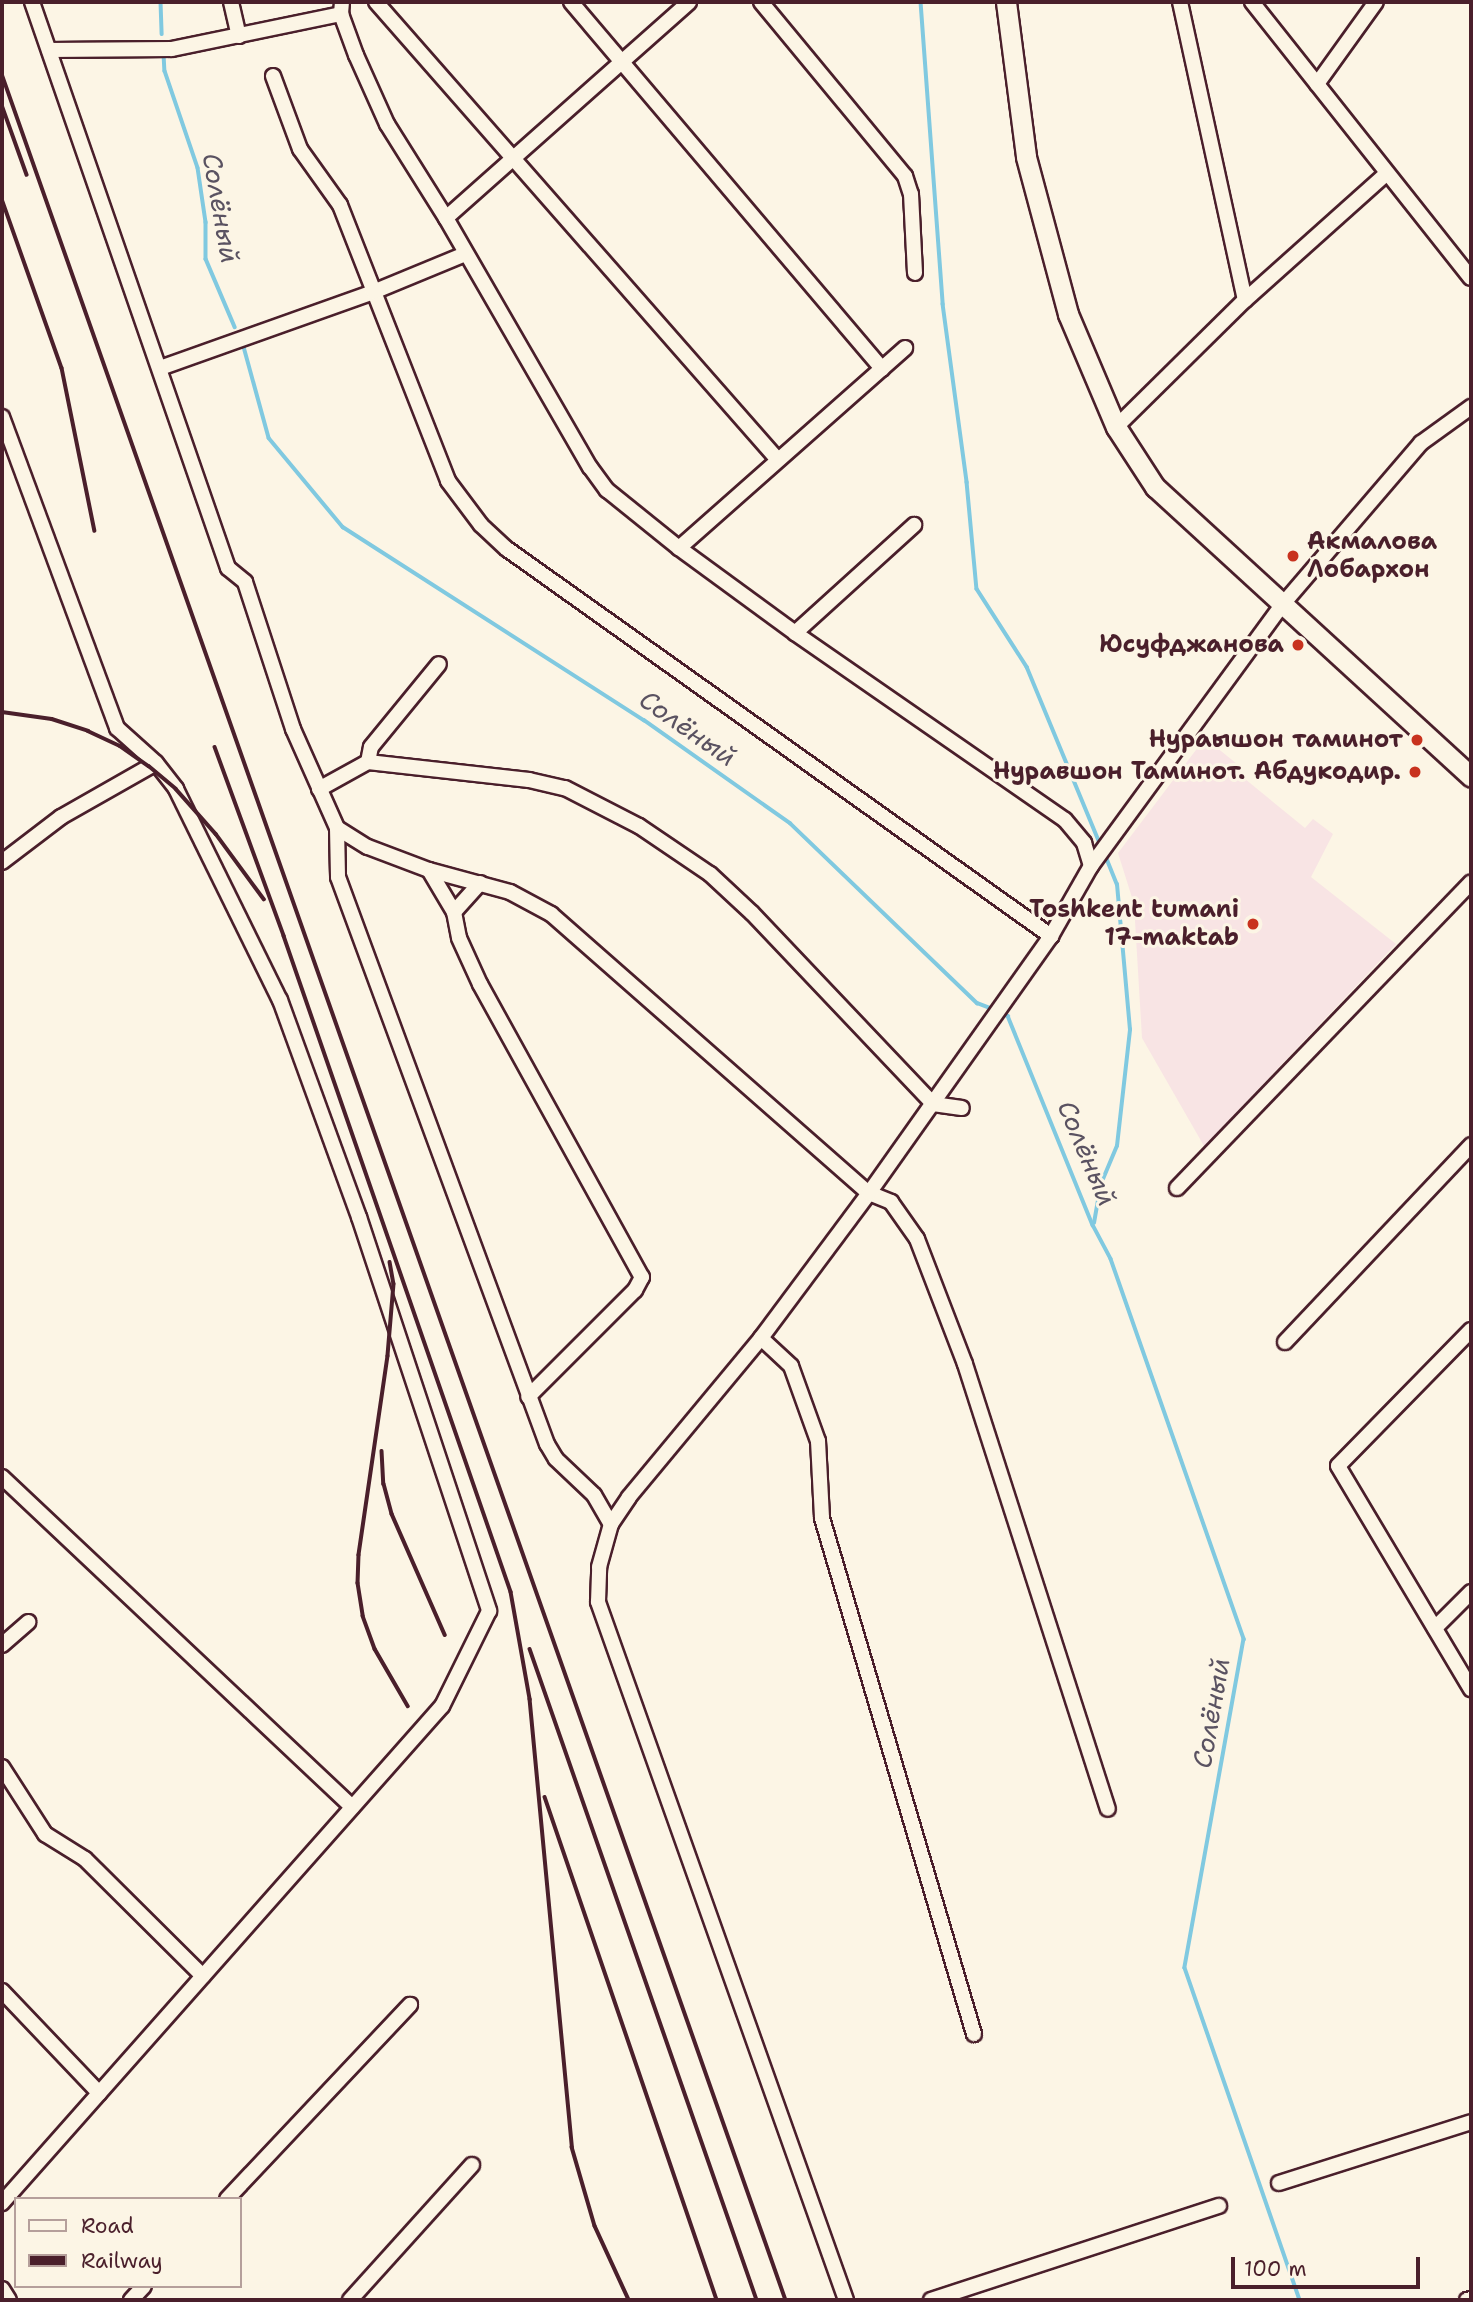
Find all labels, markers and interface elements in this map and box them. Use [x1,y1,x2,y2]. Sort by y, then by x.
water label: Солёный [196,150,246,266]
place label: Акмалова Лобархон [1307,528,1437,584]
marker: Акмалова Лобархон [1285,548,1301,564]
place label: Юсуфджанова [1099,631,1284,659]
marker: Юсуфджанова [1290,637,1306,653]
water label: Солёный [633,683,743,773]
place label: Нураышон таминот [1149,726,1403,754]
marker: Нураышон таминот [1409,732,1425,748]
place label: Нуравшон Таминот. Абдукодир. [993,758,1401,786]
marker: Нуравшон Таминот. Абдукодир. [1407,764,1423,780]
place label: Toshkent tumani 17-maktab [1029,896,1239,952]
marker: Toshkent tumani 17-maktab [1245,916,1261,932]
water label: Солёный [1051,1096,1123,1210]
water label: Солёный [1186,1655,1236,1771]
legend [14,2197,242,2288]
text: Road [81,2212,134,2240]
scale bar [1235,2242,1424,2286]
text: Railway [81,2247,163,2275]
text: 100 m [1244,2255,1307,2283]

